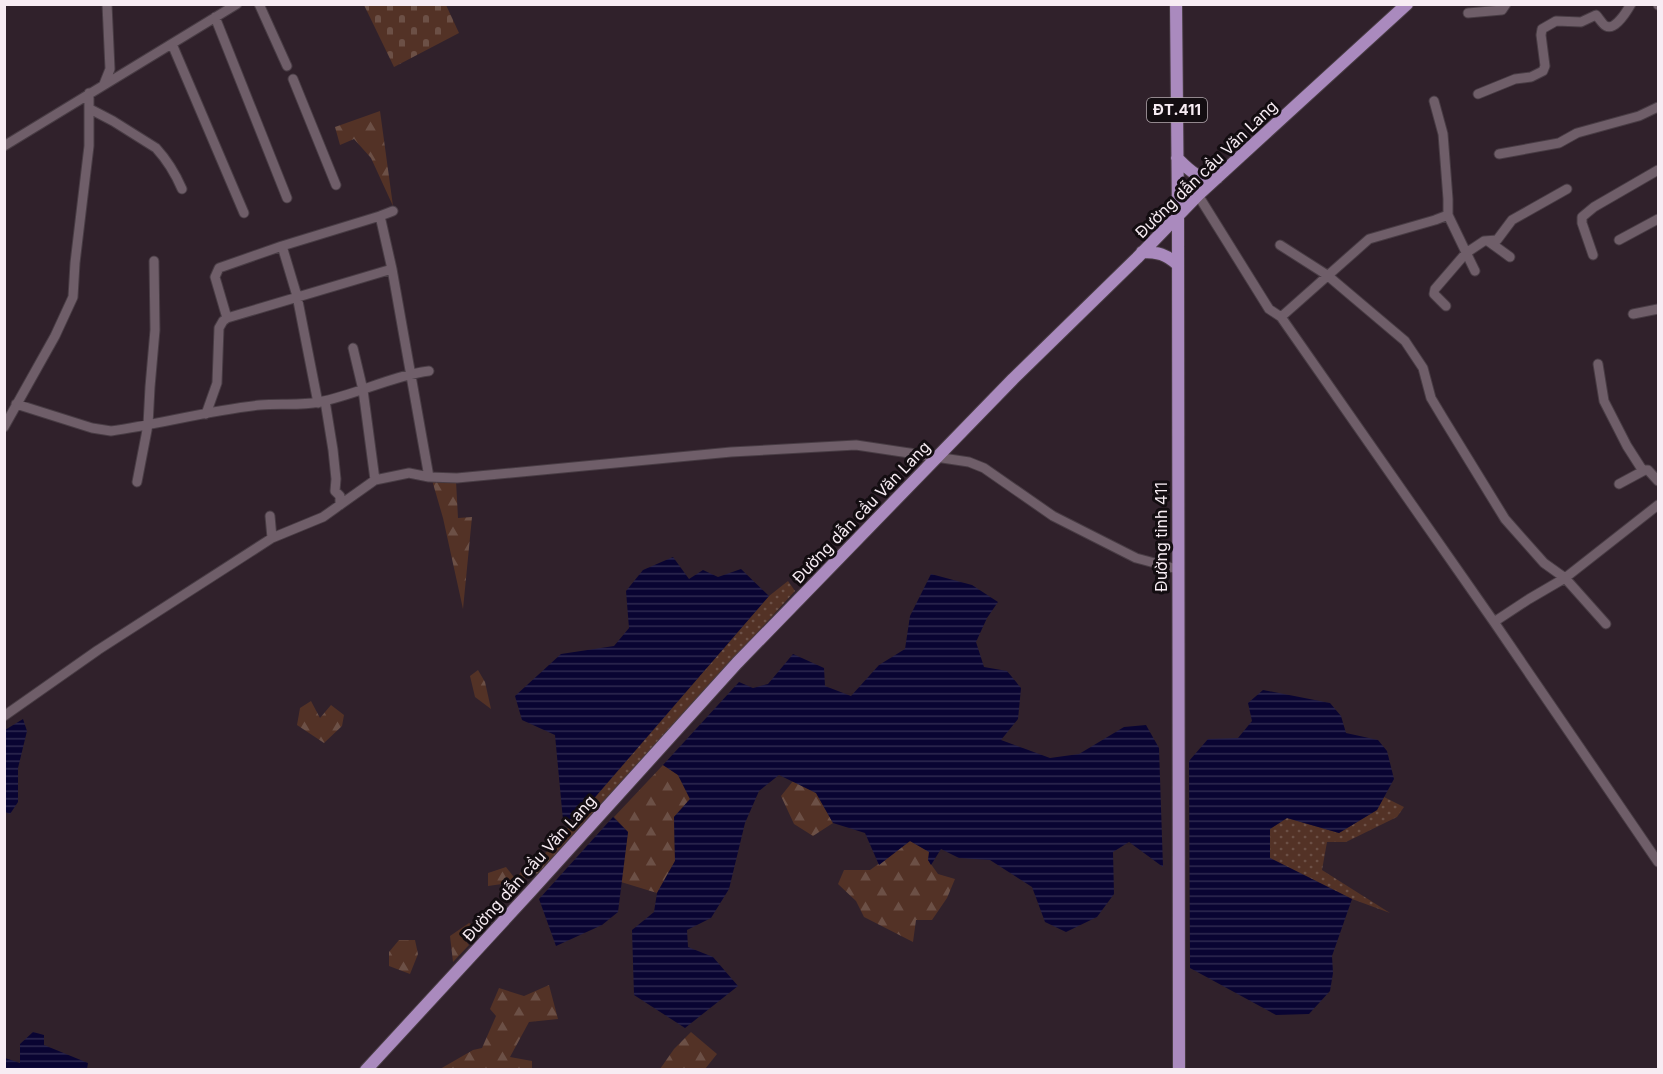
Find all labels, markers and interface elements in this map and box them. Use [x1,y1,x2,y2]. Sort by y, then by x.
street label: Đường dẫn cầu Văn Lang [1131,96,1281,242]
road number: ĐT.411 [1147,98,1207,122]
street label: Đường dẫn cầu Văn Lang [788,437,934,587]
street label: Đường tỉnh 411 [1151,482,1171,592]
street label: Đường dẫn cầu Văn Lang [458,791,600,945]

